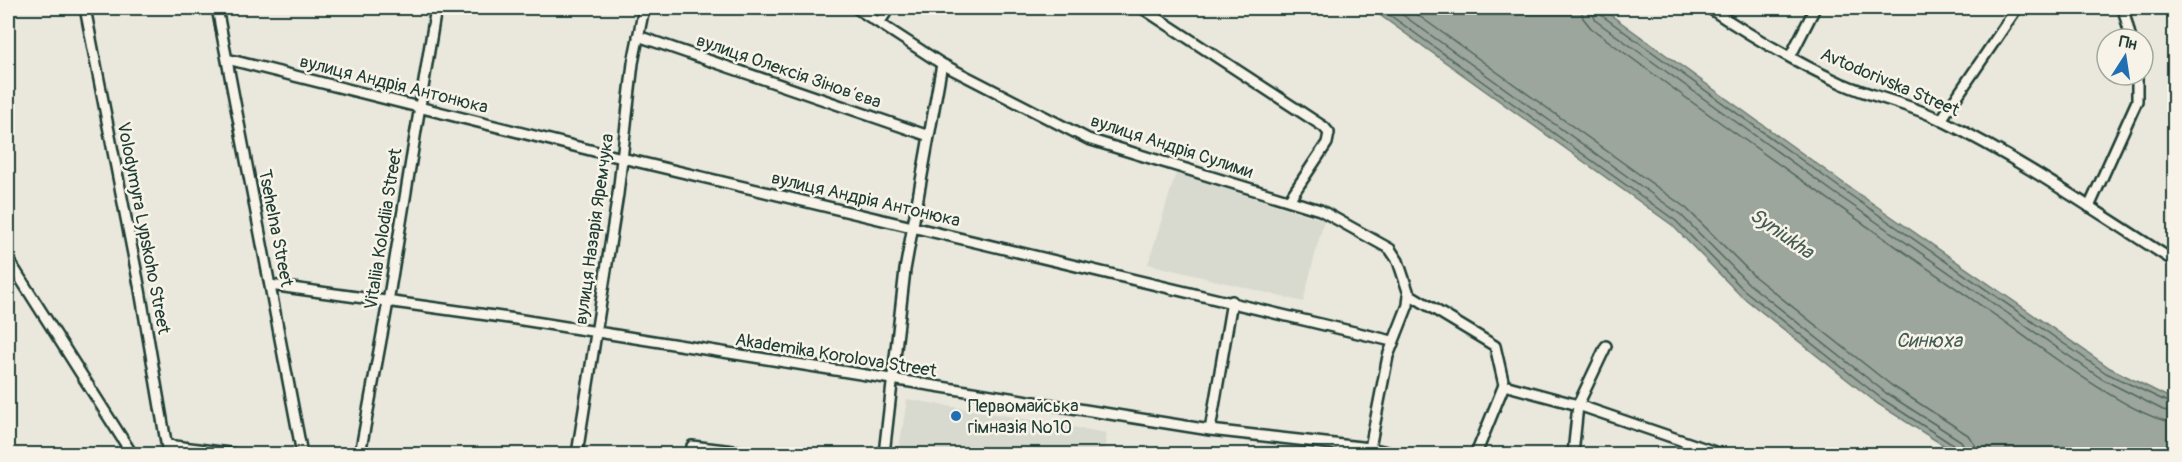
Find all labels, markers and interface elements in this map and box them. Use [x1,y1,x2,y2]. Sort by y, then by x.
north arrow [2095,27,2155,87]
street label: вулиця Олексія Зіновʼєва [693,29,884,114]
text: Пн [2117,32,2139,55]
street label: Avtodorivska Street [1817,43,1963,122]
street label: вулиця Андрія Антонюка [297,50,490,119]
street label: вулиця Андрія Сулими [1088,109,1256,184]
street label: Volodymyra Lypskoho Street [112,120,176,337]
street label: вулиця Назарія Яремчука [570,132,619,326]
street label: Vitaliia Kolodiia Street [359,146,408,312]
street label: вулиця Андрія Антонюка [769,167,963,232]
street label: Tsehelna Street [253,168,298,289]
water label: Syniukha [1745,202,1820,265]
street label: Akademika Korolova Street [734,328,939,383]
water label: Синюха [1896,328,1964,353]
place label: Первомайська гімназія №10 [968,395,1079,439]
marker: Первомайська гімназія №10 [949,409,963,423]

